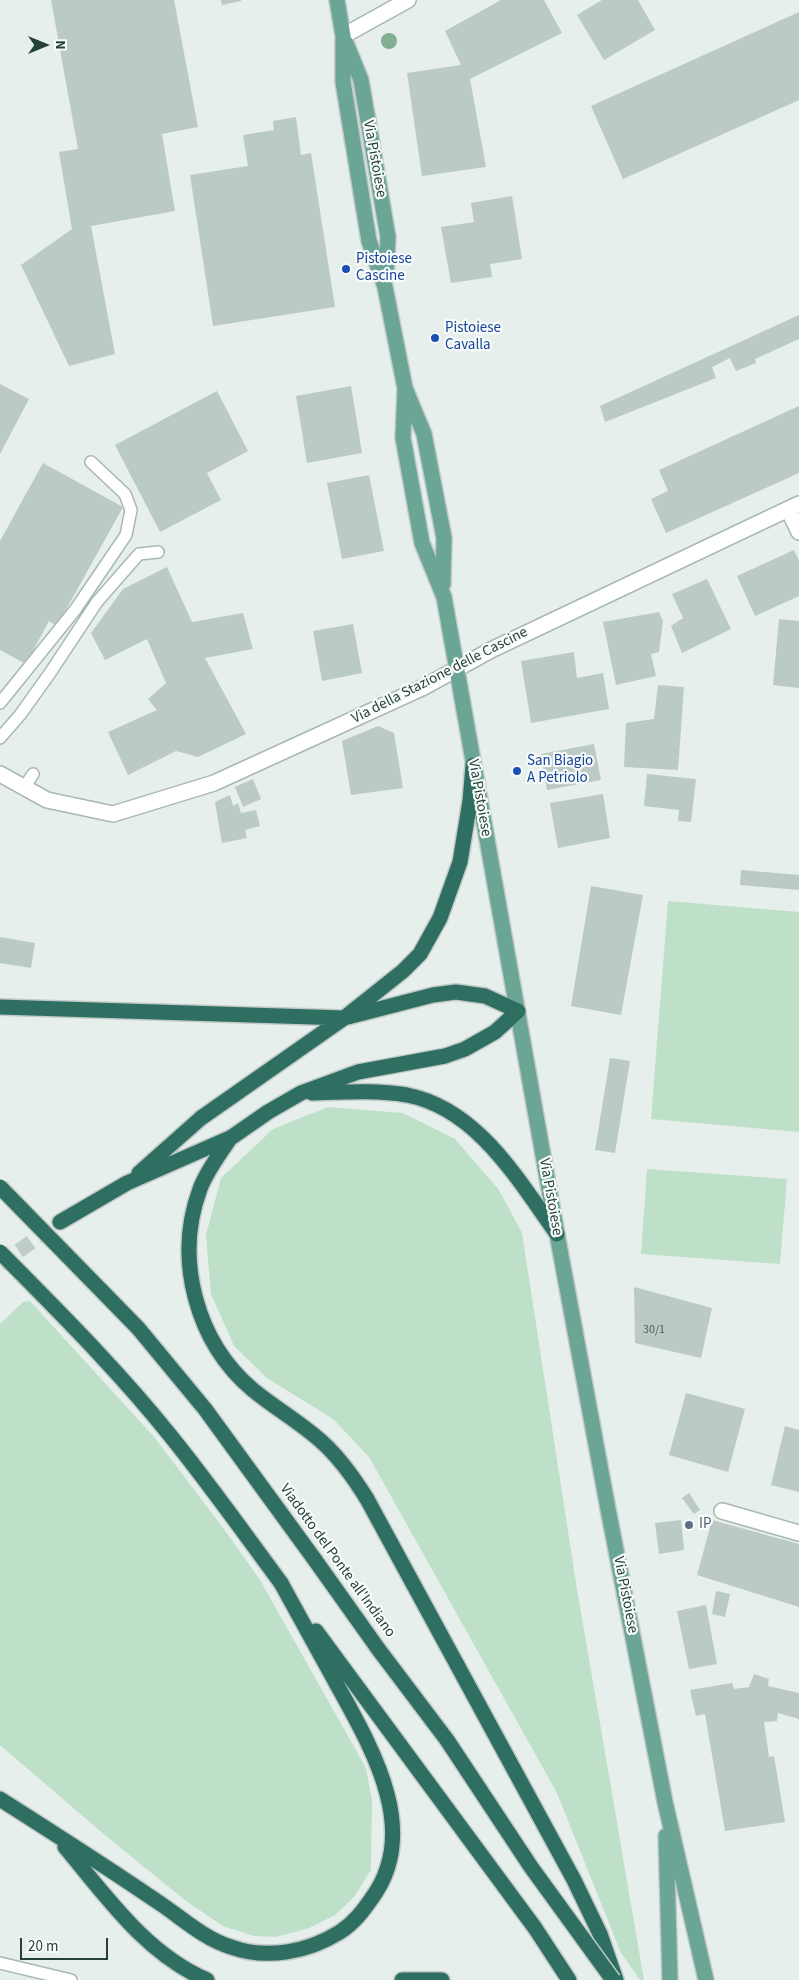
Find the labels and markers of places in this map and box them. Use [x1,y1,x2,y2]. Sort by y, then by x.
place label: Pistoiese Cascine [356,251,412,286]
marker: Pistoiese Cascine [340,263,352,275]
place label: Pistoiese Cavalla [445,320,501,355]
marker: Pistoiese Cavalla [429,332,441,344]
place label: San Biagio A Petriolo [527,753,593,788]
marker: San Biagio A Petriolo [511,765,523,777]
place label: IP [699,1516,711,1534]
marker: IP [683,1519,695,1531]

